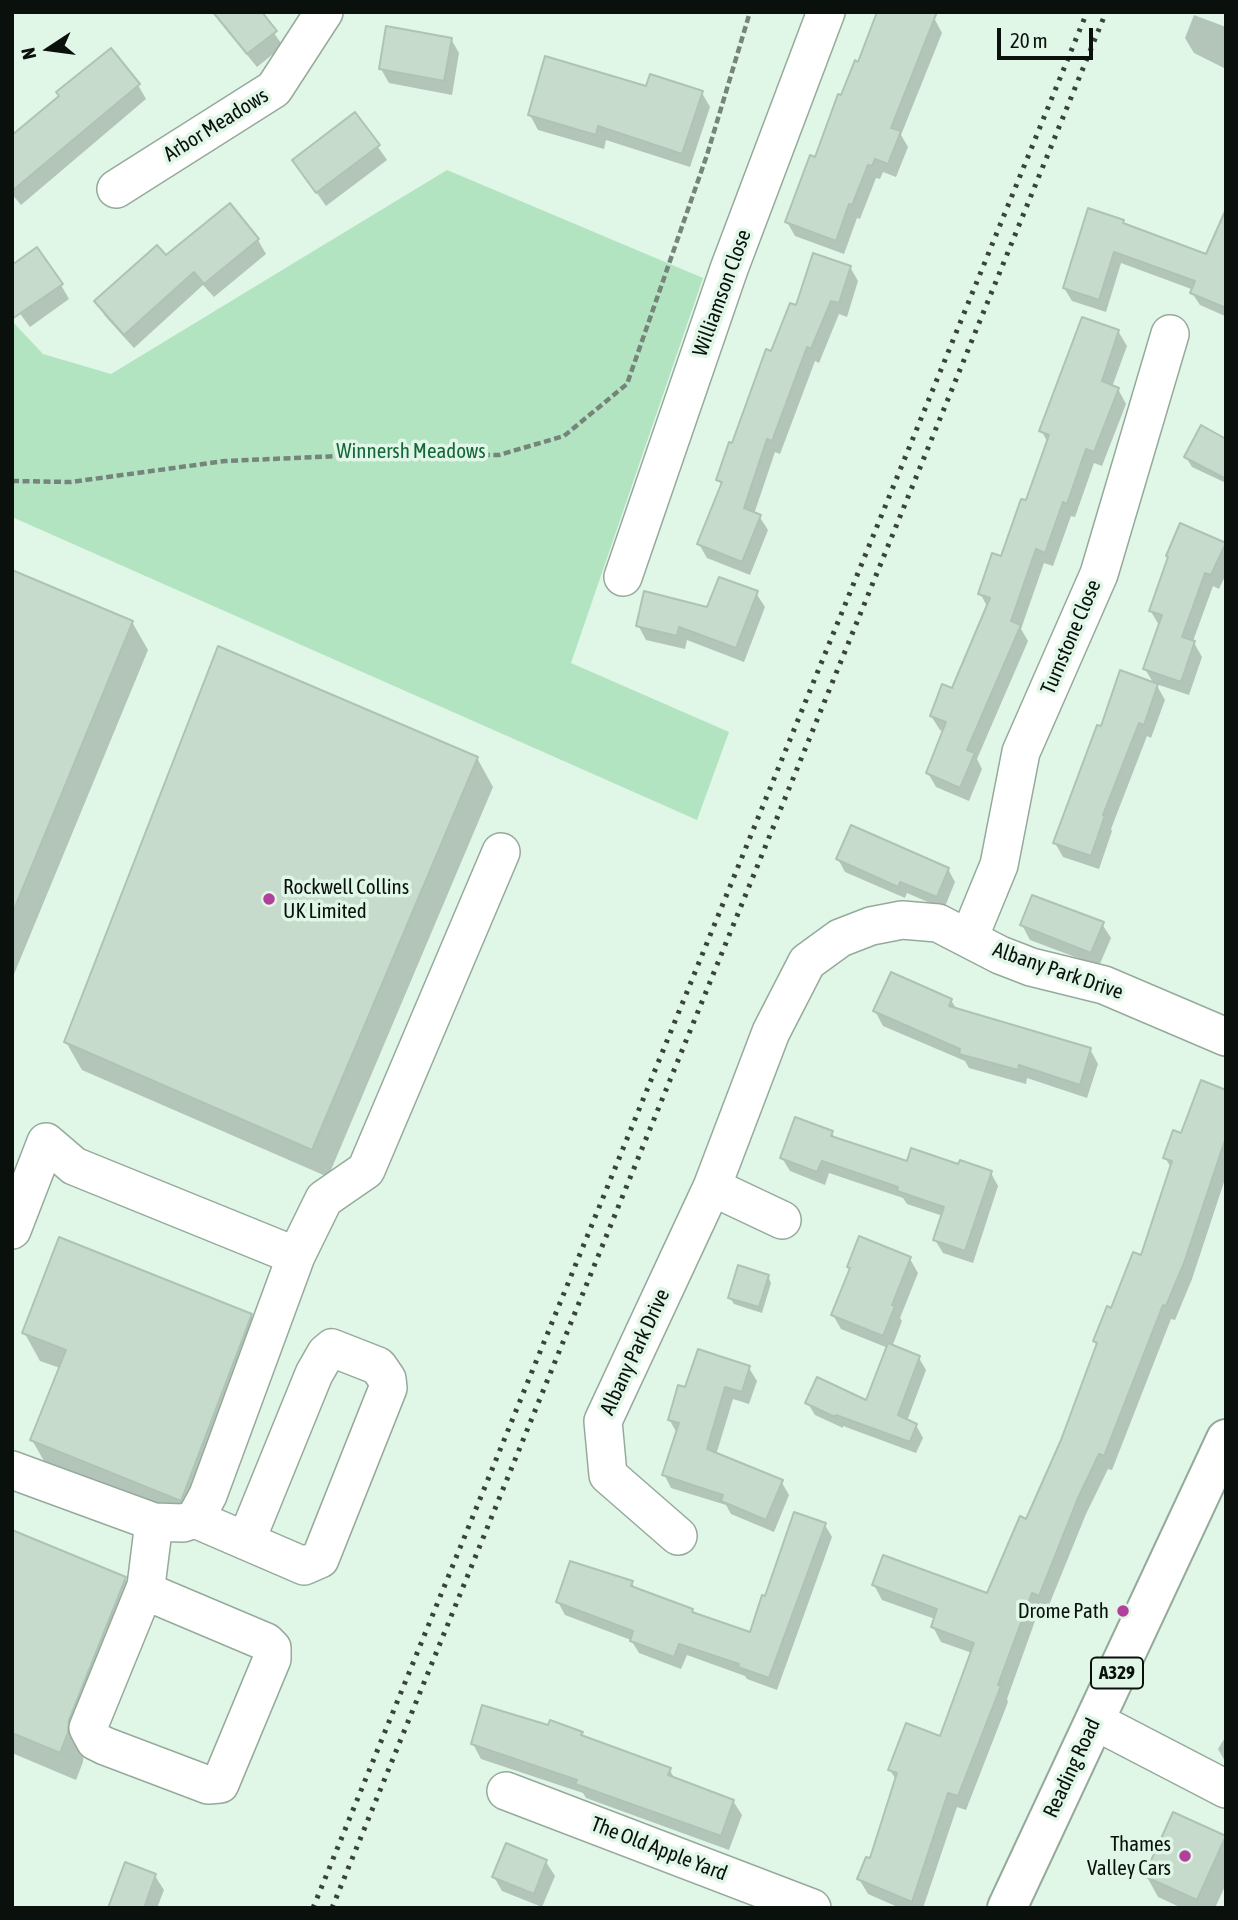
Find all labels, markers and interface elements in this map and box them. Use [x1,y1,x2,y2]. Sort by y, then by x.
north arrow [14,14,84,84]
scale bar [1000,14,1096,58]
text: 20 m [1010,28,1048,52]
text: N [17,46,41,62]
street label: Arbor Meadows [159,83,273,167]
street label: Williamson Close [687,226,757,360]
park label: Winnersh Meadows [336,438,486,464]
street label: Turnstone Close [1036,576,1106,698]
place label: Rockwell Collins UK Limited [283,874,409,924]
marker: Rockwell Collins UK Limited [261,891,277,907]
street label: Albany Park Drive [990,937,1126,1005]
street label: Albany Park Drive [595,1285,675,1419]
place label: Drome Path [1018,1598,1109,1624]
marker: Drome Path [1115,1603,1131,1619]
road number: A329 [1091,1658,1143,1688]
street label: Reading Road [1038,1714,1106,1822]
street label: The Old Apple Yard [587,1811,731,1887]
place label: Thames Valley Cars [1087,1831,1171,1881]
marker: Thames Valley Cars [1177,1848,1193,1864]

